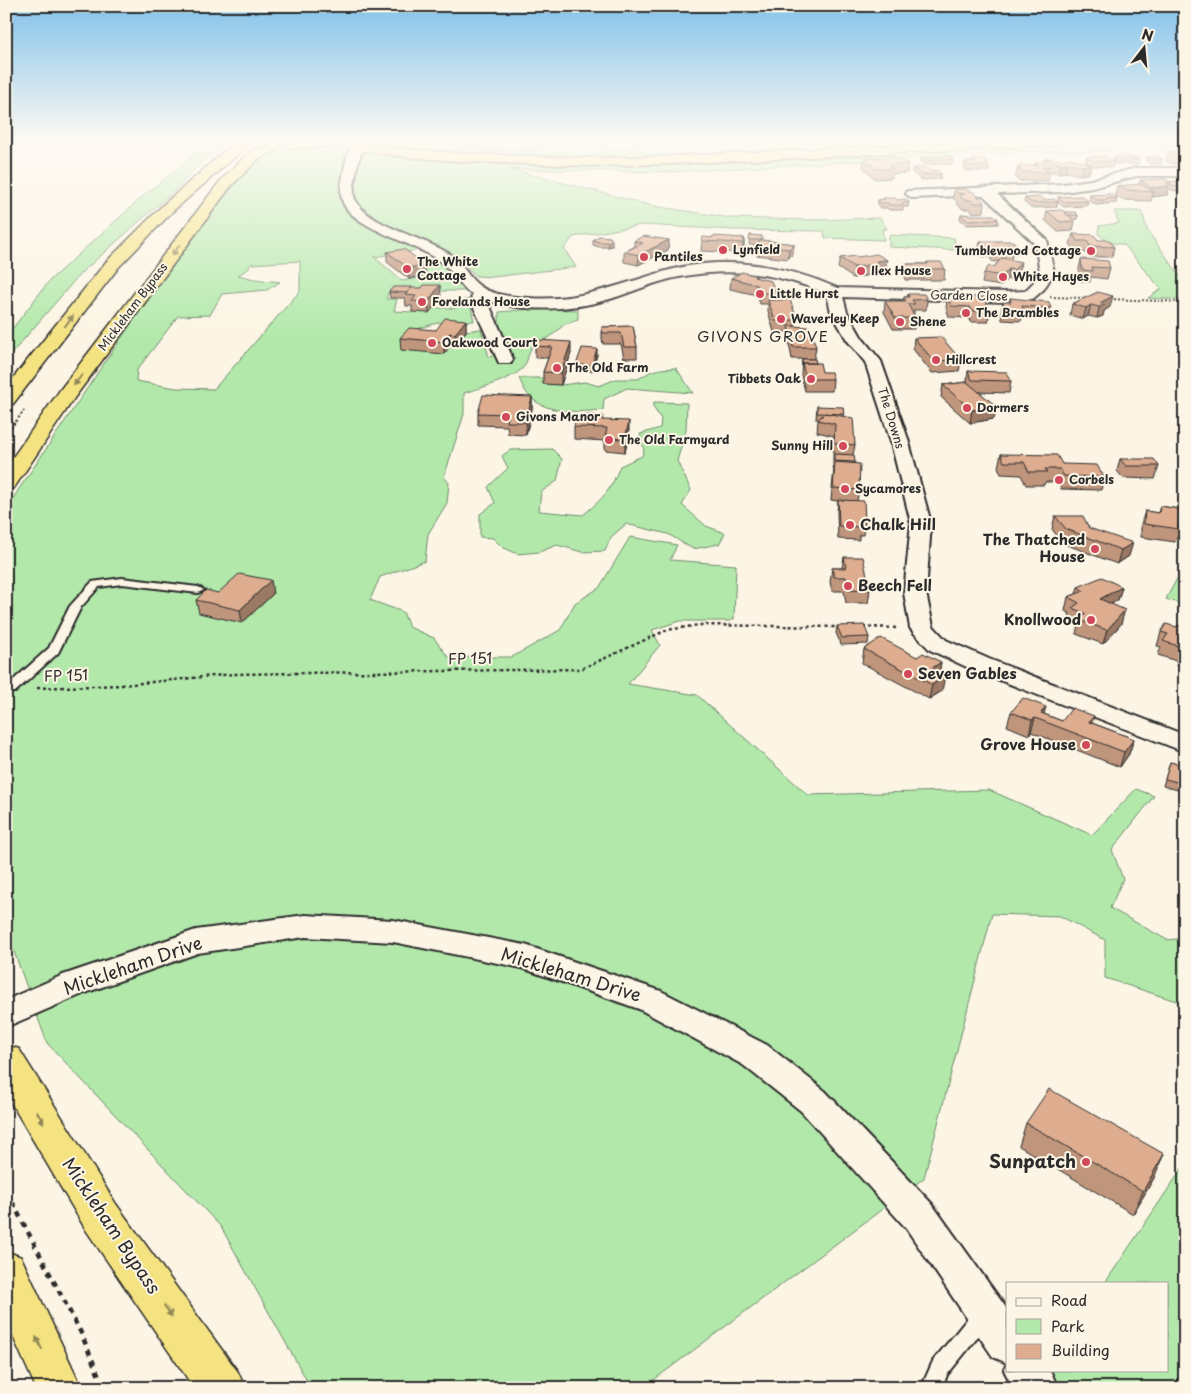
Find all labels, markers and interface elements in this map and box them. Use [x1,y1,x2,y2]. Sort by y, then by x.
north arrow [1118,22,1168,72]
text: N [1139,23,1156,47]
place label: Lynfield [733,240,780,258]
place label: Tumblewood Cottage [954,241,1081,259]
one-way arrow [171,243,181,257]
marker: Lynfield [717,244,729,256]
marker: Tumblewood Cottage [1085,245,1097,257]
place label: Pantiles [654,247,703,265]
marker: Pantiles [638,251,650,263]
place label: The White Cottage [417,252,479,284]
street label: Mickleham Bypass [93,258,172,354]
place label: Ilex House [871,261,932,279]
marker: The White Cottage [401,263,413,275]
marker: Ilex House [855,265,867,277]
place label: White Hayes [1013,267,1089,285]
marker: White Hayes [997,271,1009,283]
place label: Little Hurst [770,284,839,302]
street label: Garden Close [930,285,1008,305]
marker: Little Hurst [754,288,766,300]
place label: Forelands House [432,292,530,310]
marker: Forelands House [416,296,428,308]
place label: The Brambles [976,303,1059,321]
marker: The Brambles [960,307,972,319]
place label: Waverley Keep [791,309,880,327]
place label: Shene [910,312,946,330]
marker: Waverley Keep [775,313,787,325]
one-way arrow [63,314,74,327]
marker: Shene [894,316,906,328]
district label: GIVONS GROVE [697,324,829,347]
place label: Oakwood Court [442,333,538,351]
marker: Oakwood Court [426,337,438,349]
place label: Hillcrest [946,350,997,368]
marker: Hillcrest [930,354,942,366]
place label: The Old Farm [567,358,648,376]
marker: The Old Farm [551,362,563,374]
place label: Tibbets Oak [728,369,801,387]
one-way arrow [73,373,83,387]
marker: Tibbets Oak [805,373,817,385]
street label: The Downs [874,385,910,451]
place label: Dormers [977,398,1029,416]
marker: Dormers [961,402,973,414]
place label: Givons Manor [516,407,601,425]
marker: Givons Manor [500,411,512,423]
place label: The Old Farmyard [619,430,729,448]
marker: The Old Farmyard [603,434,615,446]
place label: Sunny Hill [771,436,833,454]
marker: Sunny Hill [837,440,849,452]
place label: Corbels [1069,470,1114,488]
marker: Corbels [1053,474,1065,486]
place label: Sycamores [855,479,921,497]
marker: Sycamores [839,483,851,495]
place label: Chalk Hill [860,512,936,535]
marker: Chalk Hill [844,519,856,531]
place label: The Thatched House [983,527,1085,567]
marker: The Thatched House [1089,543,1101,555]
place label: Beech Fell [858,573,932,596]
marker: Beech Fell [842,580,854,592]
place label: Knollwood [1004,607,1081,630]
marker: Knollwood [1085,614,1097,626]
street label: FP 151 [448,646,492,669]
place label: Seven Gables [918,661,1017,684]
street label: FP 151 [43,662,88,687]
marker: Seven Gables [902,668,914,680]
place label: Grove House [980,732,1076,755]
marker: Grove House [1080,739,1092,751]
street label: Mickleham Drive [59,928,206,1001]
street label: Mickleham Drive [498,939,645,1008]
one-way arrow [36,1111,45,1124]
place label: Sunpatch [989,1147,1076,1174]
street label: Mickleham Bypass [56,1151,168,1299]
marker: Sunpatch [1080,1156,1092,1168]
legend [1006,1282,1168,1372]
text: Road [1051,1288,1087,1311]
one-way arrow [163,1304,173,1318]
text: Park [1051,1314,1085,1337]
one-way arrow [35,1336,43,1350]
text: Building [1051,1338,1110,1361]

